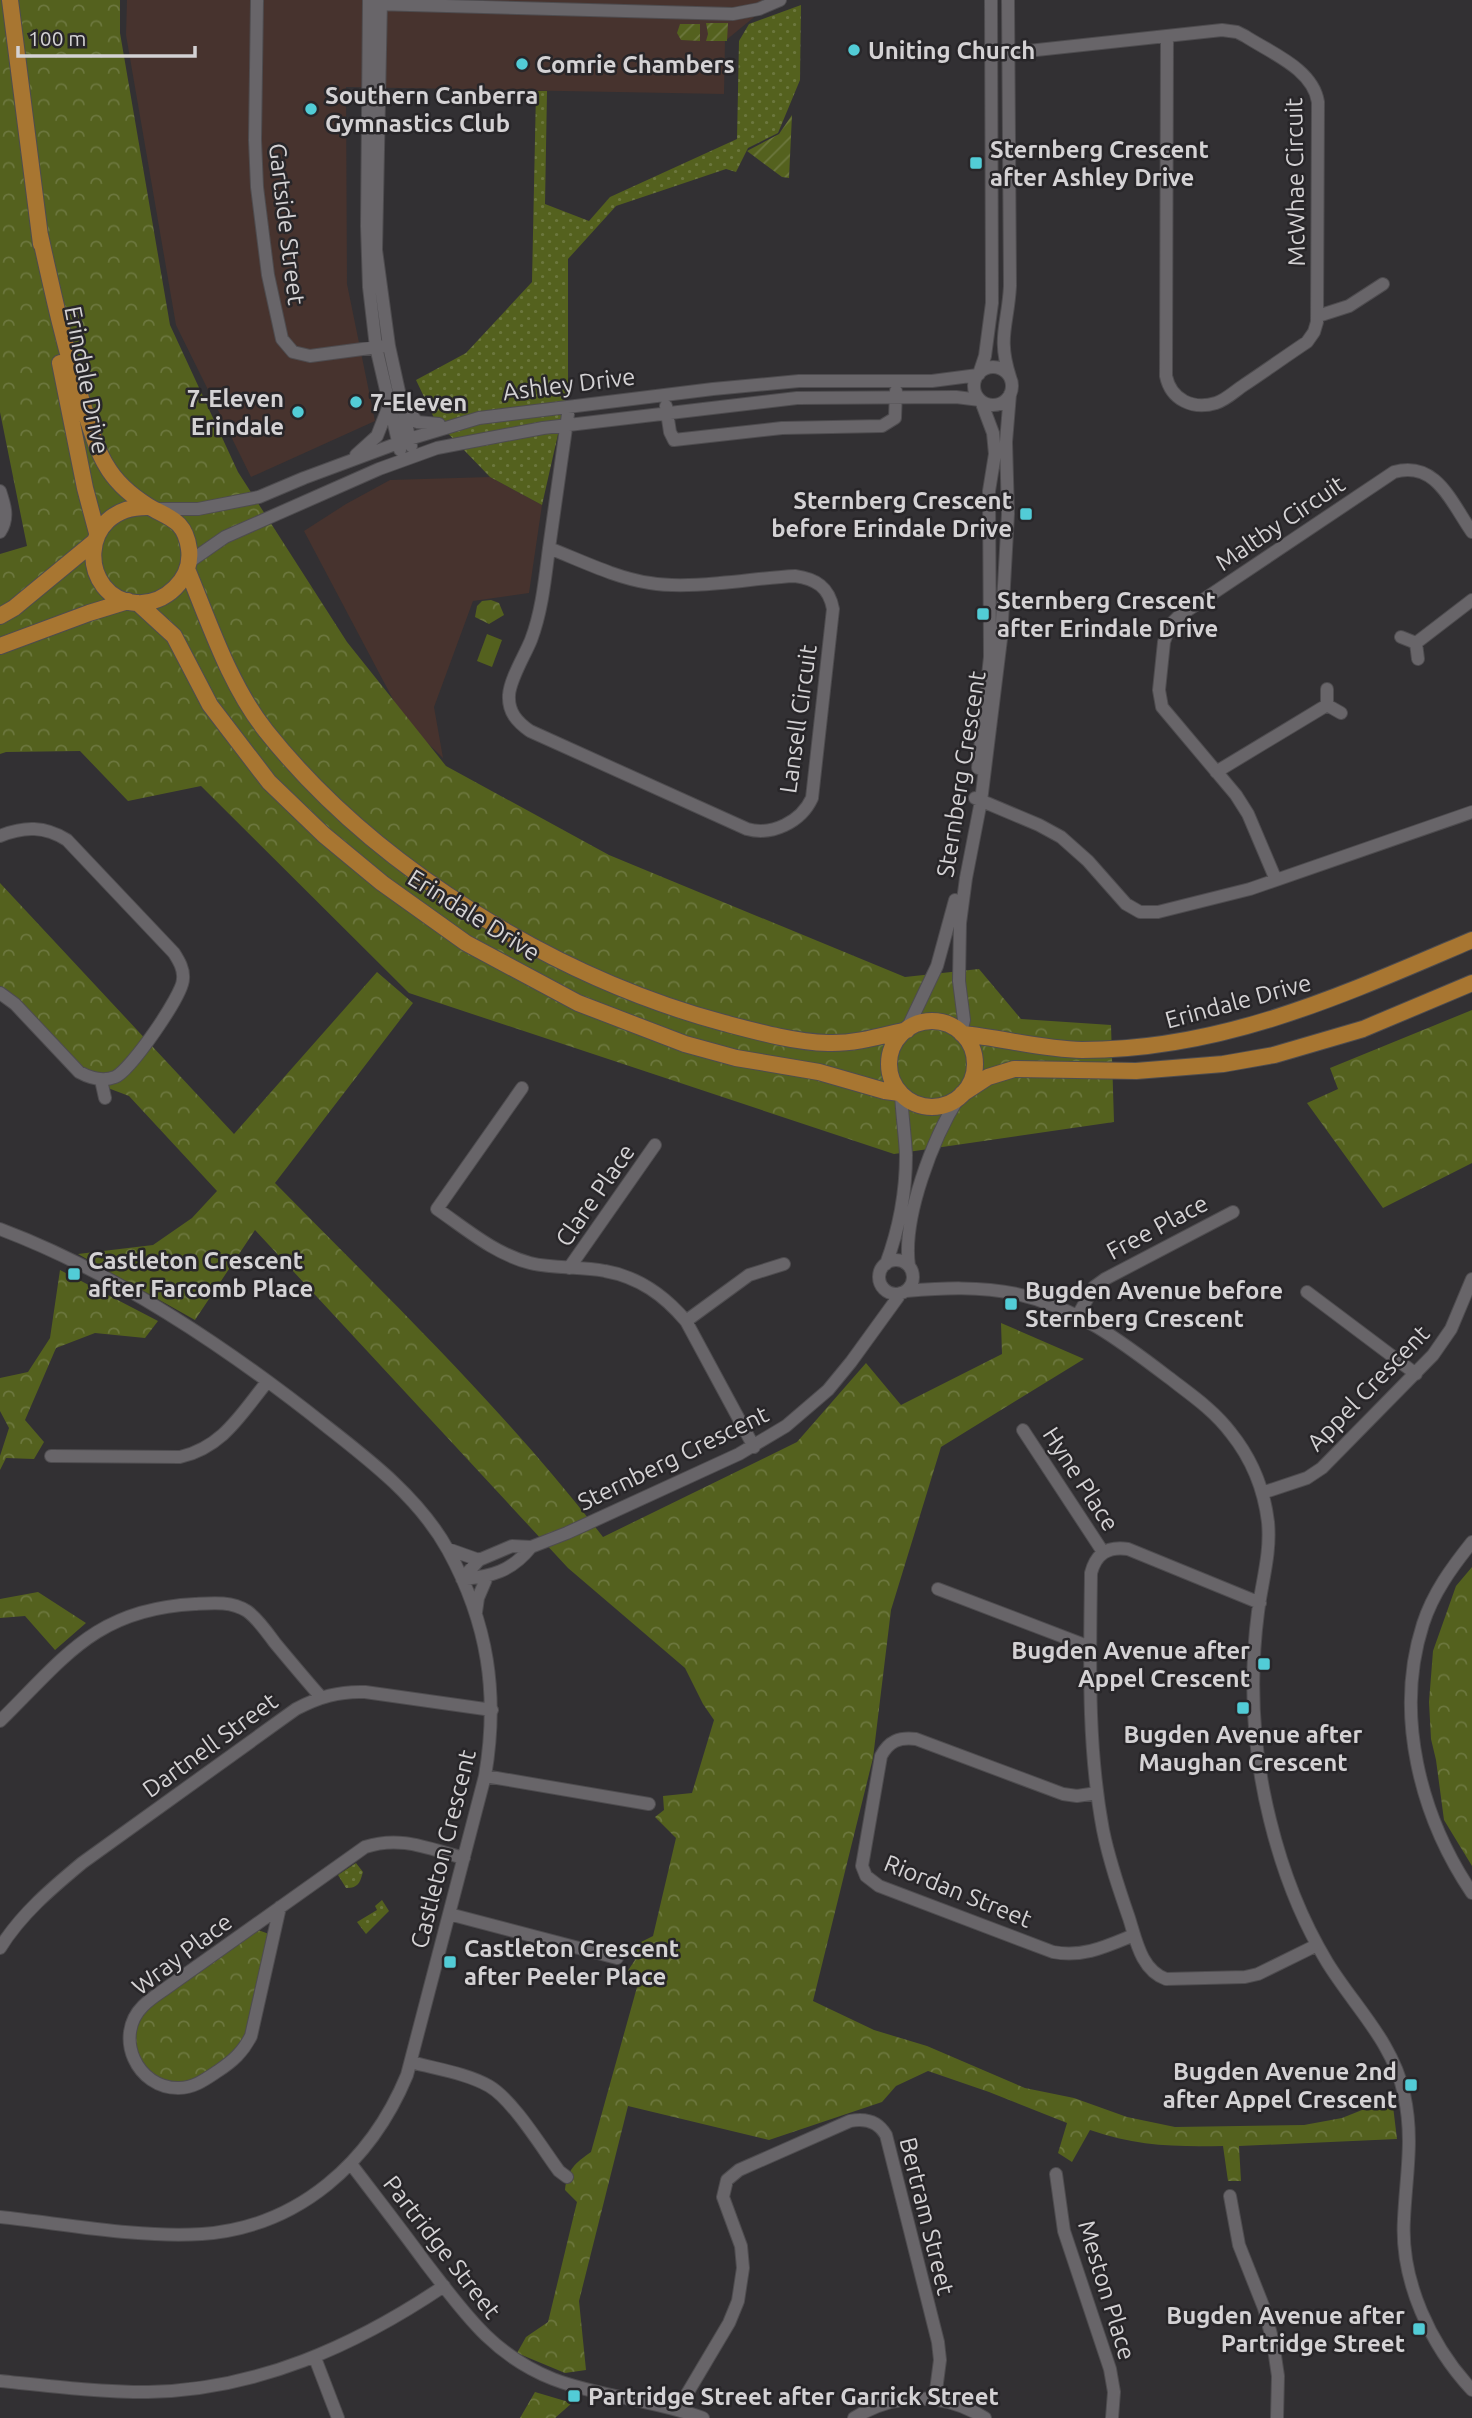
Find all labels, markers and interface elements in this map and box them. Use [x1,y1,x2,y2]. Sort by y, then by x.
scale bar [18,14,194,58]
text: 100 m [28,26,86,50]
place label: Uniting Church [868,37,1035,64]
marker: Uniting Church [846,42,862,58]
place label: Comrie Chambers [536,51,735,78]
marker: Comrie Chambers [514,56,530,72]
place label: Southern Canberra Gymnastics Club [325,82,538,137]
street label: McWhae Circuit [1280,97,1310,267]
marker: Southern Canberra Gymnastics Club [303,101,319,117]
place label: Sternberg Crescent after Ashley Drive [990,136,1209,191]
street label: Gartside Street [264,142,310,307]
marker: Sternberg Crescent after Ashley Drive [968,155,984,171]
street label: Erindale Drive [59,304,115,456]
street label: Ashley Drive [501,362,637,406]
place label: 7-Eleven Erindale [187,385,284,440]
place label: 7-Eleven [370,389,467,416]
marker: 7-Eleven [348,394,364,410]
marker: 7-Eleven Erindale [290,404,306,420]
street label: Maltby Circuit [1210,470,1350,576]
place label: Sternberg Crescent before Erindale Drive [771,487,1012,542]
marker: Sternberg Crescent before Erindale Drive [1018,506,1034,522]
place label: Sternberg Crescent after Erindale Drive [997,587,1218,642]
marker: Sternberg Crescent after Erindale Drive [975,606,991,622]
street label: Lansell Circuit [774,642,822,795]
street label: Sternberg Crescent [931,668,991,879]
street label: Erindale Drive [403,864,545,966]
street label: Erindale Drive [1162,969,1314,1033]
street label: Clare Place [550,1139,640,1251]
street label: Free Place [1102,1189,1212,1265]
place label: Castleton Crescent after Farcomb Place [88,1247,313,1302]
marker: Castleton Crescent after Farcomb Place [66,1266,82,1282]
place label: Bugden Avenue before Sternberg Crescent [1025,1277,1283,1332]
marker: Bugden Avenue before Sternberg Crescent [1003,1296,1019,1312]
street label: Appel Crescent [1301,1319,1435,1456]
street label: Sternberg Crescent [573,1400,773,1516]
street label: Hyne Place [1038,1422,1124,1536]
place label: Bugden Avenue after Appel Crescent [1011,1637,1250,1692]
marker: Bugden Avenue after Appel Crescent [1256,1656,1272,1672]
street label: Dartnell Street [137,1687,283,1803]
marker: Bugden Avenue after Maughan Crescent [1235,1700,1251,1716]
place label: Bugden Avenue after Maughan Crescent [1124,1721,1363,1776]
street label: Castleton Crescent [405,1746,481,1951]
street label: Riordan Street [880,1849,1036,1933]
street label: Wray Place [127,1908,237,2000]
place label: Castleton Crescent after Peeler Place [464,1935,679,1990]
marker: Castleton Crescent after Peeler Place [442,1954,458,1970]
place label: Bugden Avenue 2nd after Appel Crescent [1163,2058,1397,2113]
marker: Bugden Avenue 2nd after Appel Crescent [1403,2077,1419,2093]
street label: Bertram Street [894,2134,960,2298]
street label: Partridge Street [378,2170,506,2324]
street label: Meston Place [1073,2217,1141,2363]
place label: Bugden Avenue after Partridge Street [1166,2302,1405,2357]
marker: Bugden Avenue after Partridge Street [1411,2321,1427,2337]
place label: Partridge Street after Garrick Street [588,2383,999,2410]
marker: Partridge Street after Garrick Street [566,2388,582,2404]

